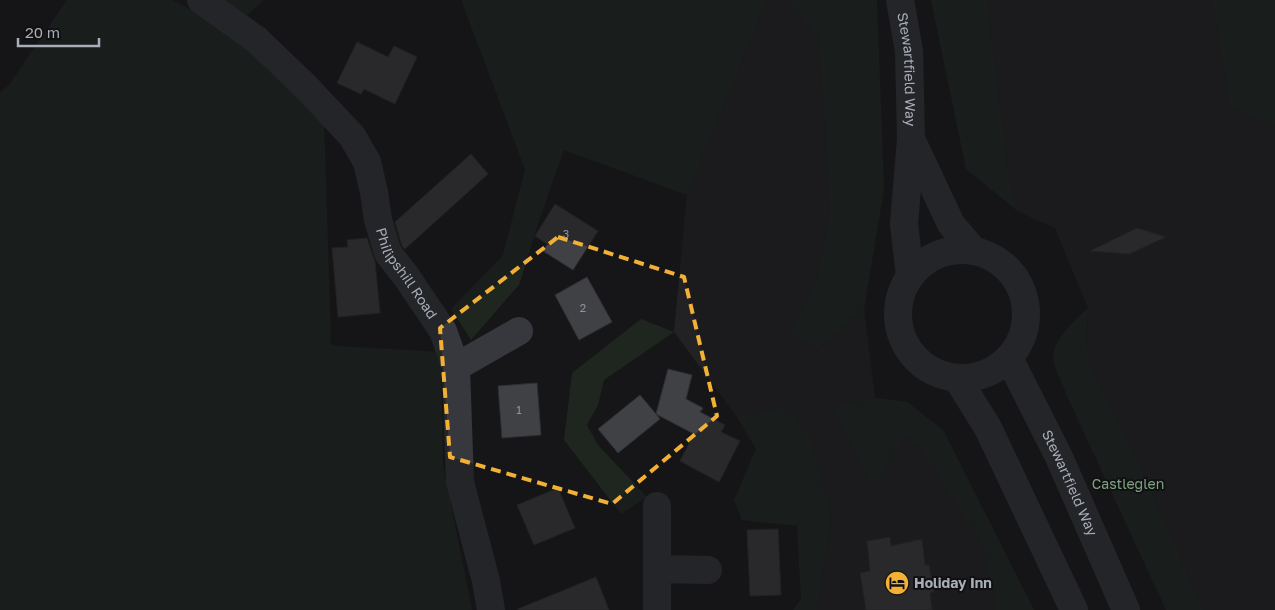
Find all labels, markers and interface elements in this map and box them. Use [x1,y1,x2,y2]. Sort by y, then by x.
street label: Stewartfield Way [894,11,920,127]
scale bar [18,15,99,47]
text: 20 m [25,23,60,41]
street label: Philipshill Road [373,225,441,322]
house number: 3 [563,227,569,240]
house number: 2 [580,301,586,314]
house number: 1 [516,403,522,416]
street label: Stewartfield Way [1039,427,1102,539]
park label: Castleglen [1092,475,1164,492]
hotel icon: Holiday Inn [884,570,910,596]
place label: Holiday Inn [914,574,992,591]

